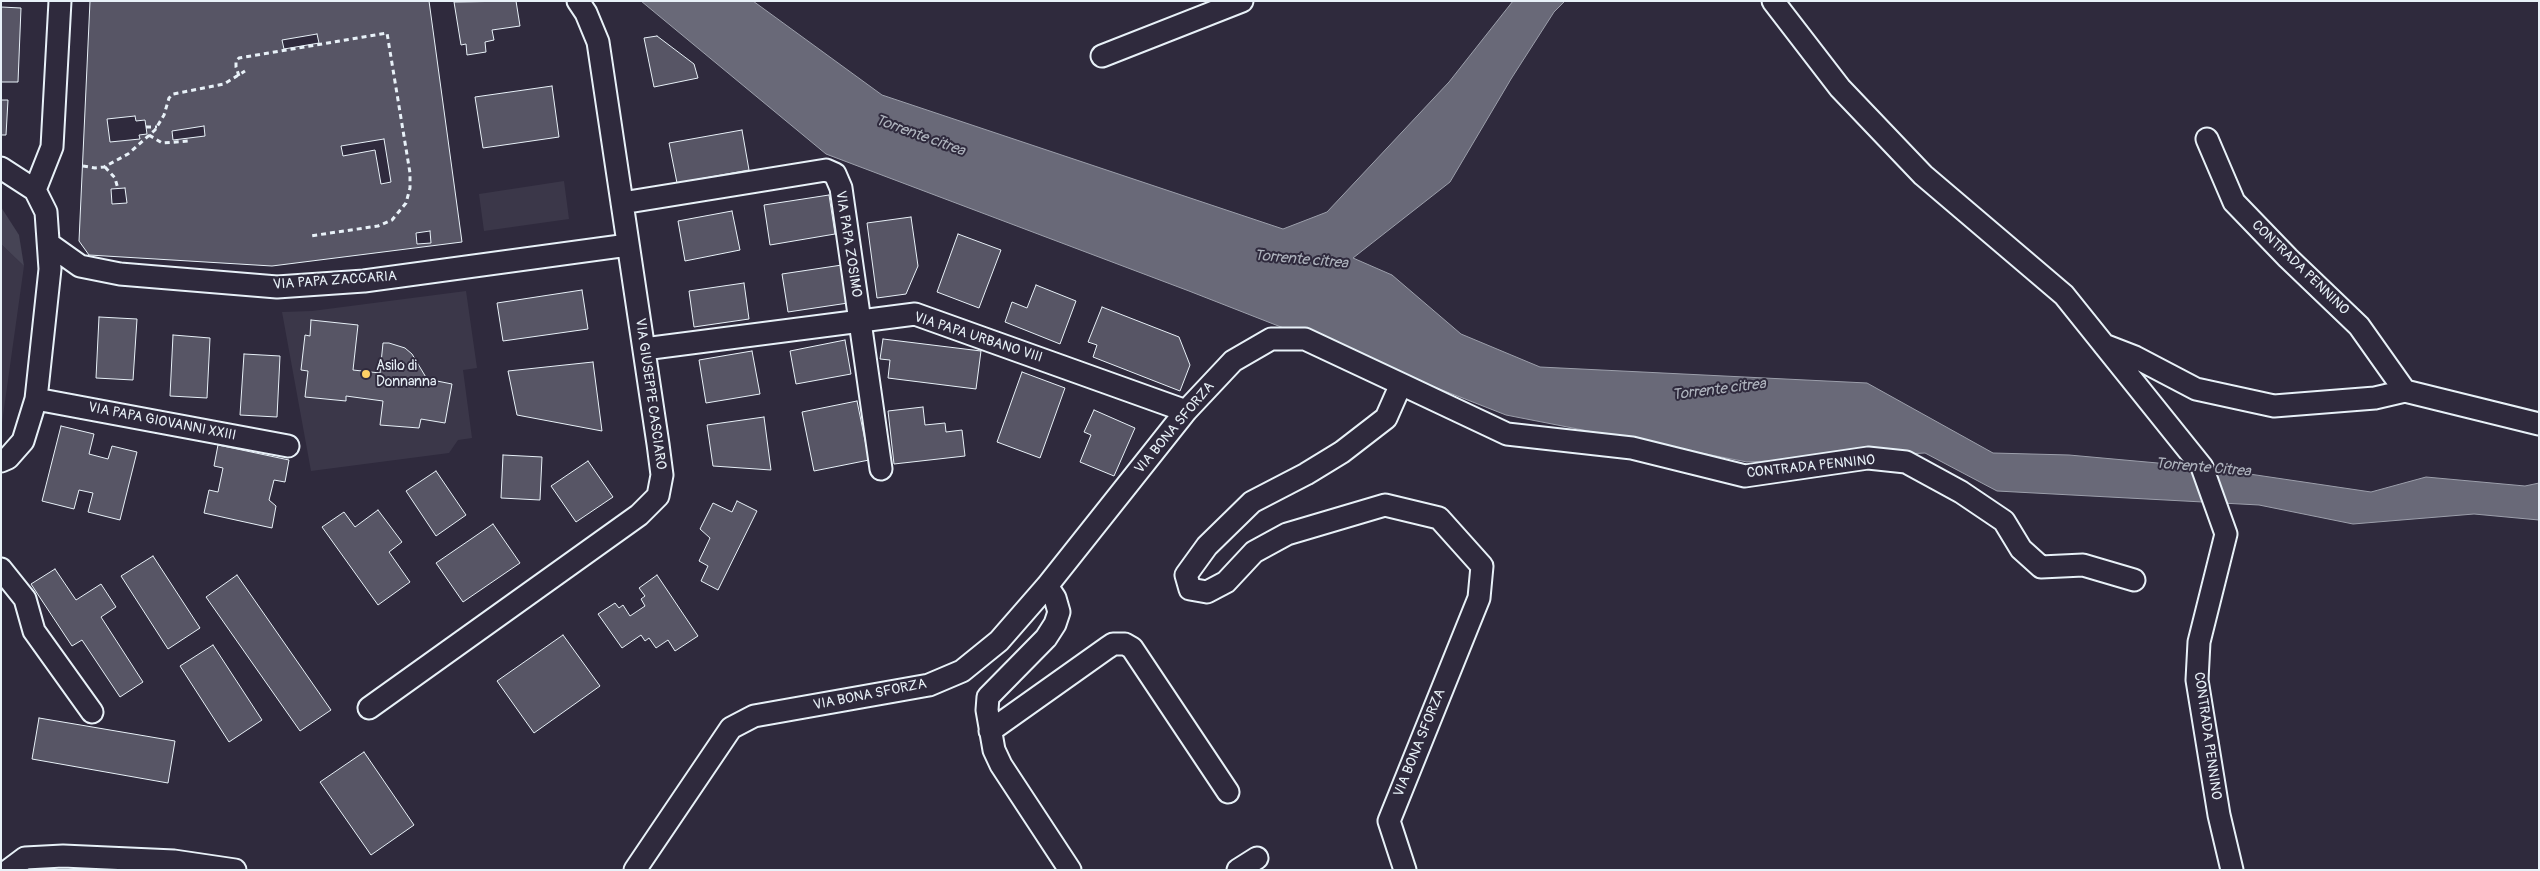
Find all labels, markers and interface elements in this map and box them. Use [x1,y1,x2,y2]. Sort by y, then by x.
water label: Torrente citrea [873,111,967,161]
street label: VIA PAPA ZOSIMO [831,190,865,298]
street label: CONTRADA PENNINO [2248,217,2352,319]
water label: Torrente citrea [1253,247,1349,273]
street label: VIA PAPA ZACCARIA [272,268,398,294]
street label: VIA PAPA URBANO VIII [912,309,1044,367]
street label: VIA GIUSEPPE CASCIARO [631,317,669,471]
place label: Asilo di Donnanna [376,358,436,391]
marker: Asilo di Donnanna [360,368,372,380]
water label: Torrente citrea [1671,375,1767,405]
street label: VIA BONA SFORZA [1132,379,1218,477]
street label: VIA PAPA GIOVANNI XXIII [87,399,237,445]
street label: CONTRADA PENNINO [1746,452,1876,482]
water label: Torrente Citrea [2155,455,2251,481]
street label: CONTRADA PENNINO [2190,671,2224,801]
street label: VIA BONA SFORZA [812,676,928,714]
street label: VIA BONA SFORZA [1391,687,1449,799]

